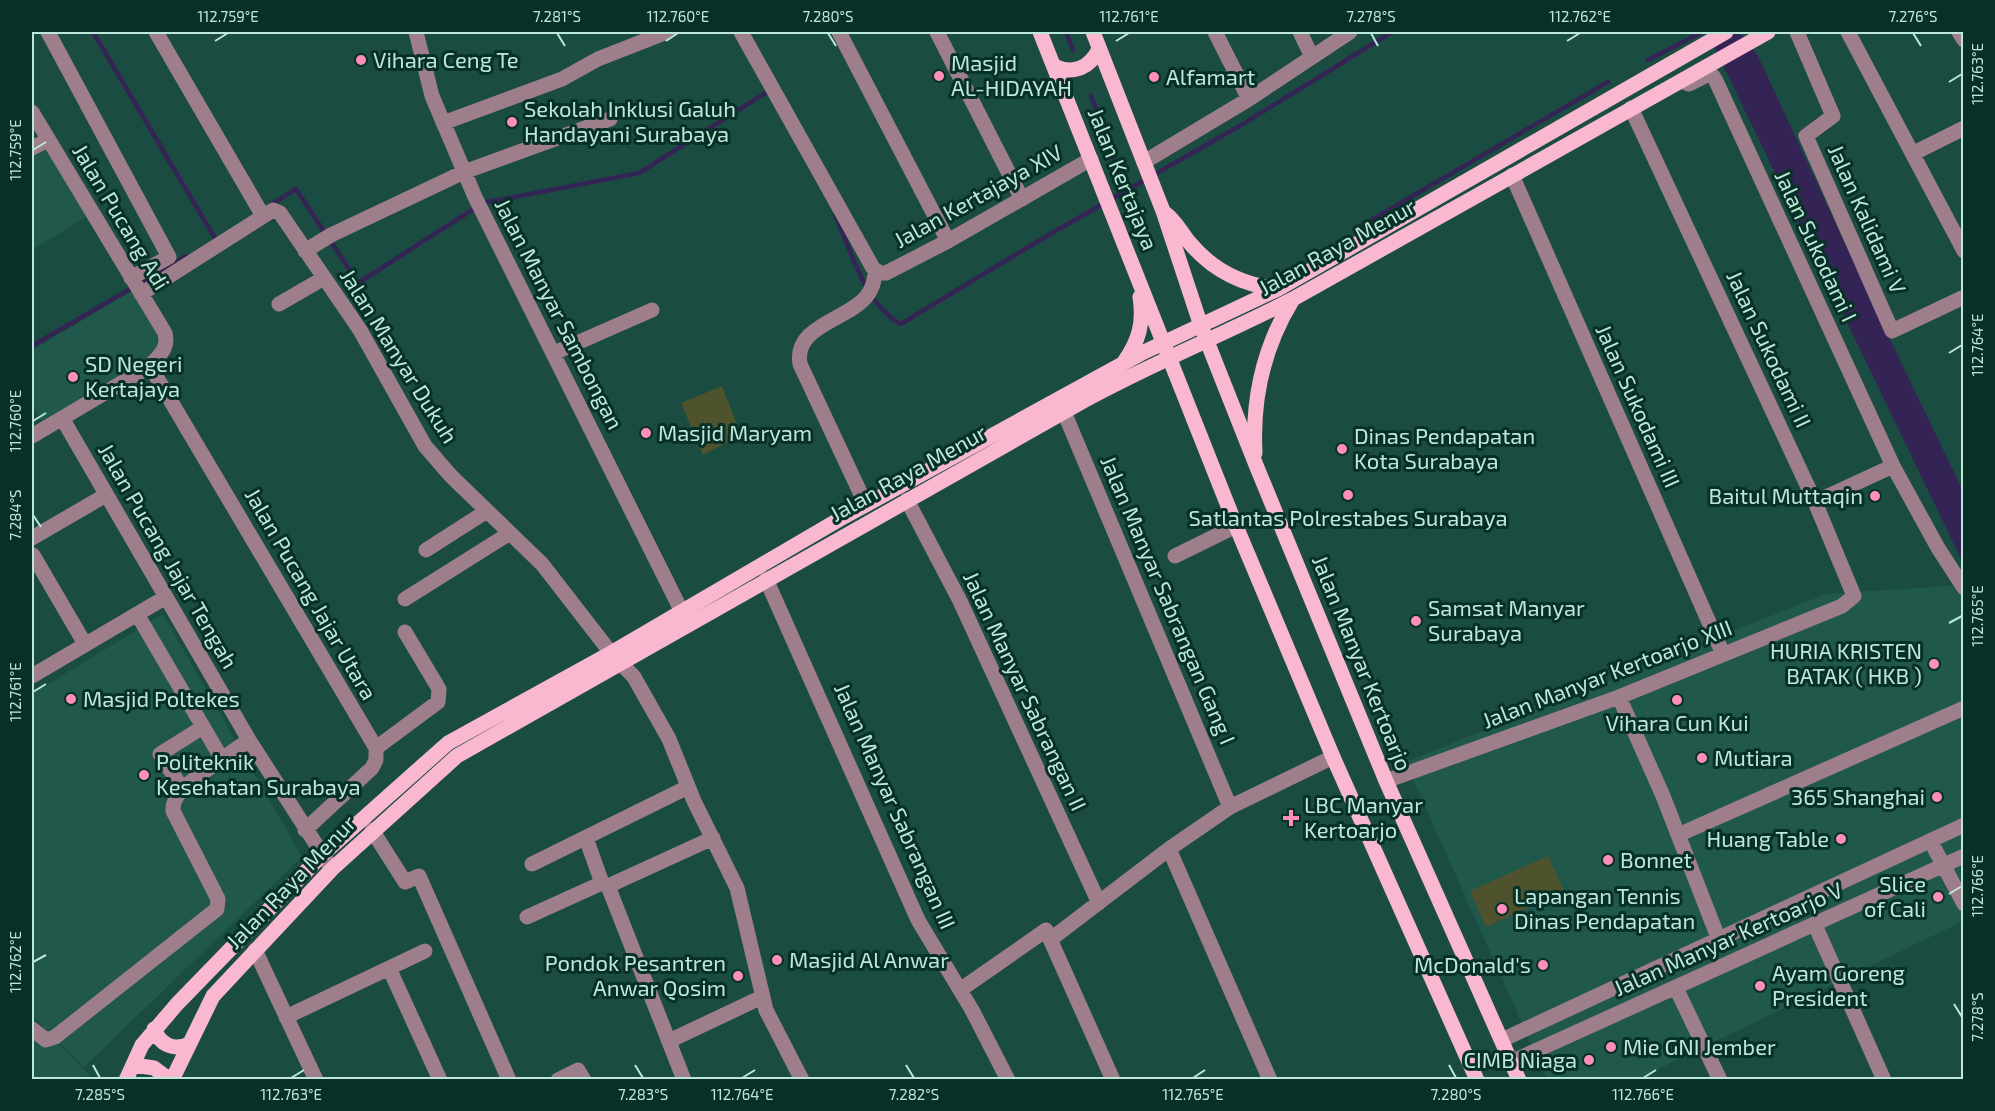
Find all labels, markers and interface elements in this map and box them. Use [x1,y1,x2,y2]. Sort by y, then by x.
text: 112.759°E [197,7,259,25]
text: 7.281°S [533,7,581,25]
text: 112.760°E [647,7,709,25]
text: 7.280°S [803,7,853,25]
text: 112.761°E [1099,7,1159,25]
text: 7.278°S [1346,7,1396,25]
text: 112.762°E [1549,7,1611,25]
text: 7.276°S [1889,7,1937,25]
text: 112.763°E [1968,43,1986,105]
place label: Vihara Ceng Te [373,46,518,72]
place label: Masjid AL-HIDAYAH [951,49,1072,100]
marker: Vihara Ceng Te [354,53,368,67]
place label: Alfamart [1166,63,1255,89]
marker: Masjid AL-HIDAYAH [932,69,946,83]
marker: Alfamart [1147,70,1161,84]
place label: Sekolah Inklusi Galuh Handayani Surabaya [524,95,736,146]
street label: Jalan Kertajaya [1083,104,1164,254]
marker: Sekolah Inklusi Galuh Handayani Surabaya [505,115,519,129]
text: 112.759°E [6,119,24,181]
street label: Jalan Kertajaya XIV [889,138,1067,253]
street label: Jalan Pucang Adi [68,139,176,294]
street label: Jalan Kalidami V [1823,140,1913,298]
street label: Jalan Sukodami I [1770,166,1863,325]
street label: Jalan Raya Menur [1254,192,1420,300]
street label: Jalan Manyar Sambongan [490,194,629,433]
street label: Jalan Manyar Dukuh [336,264,464,447]
street label: Jalan Sukodami II [1722,266,1818,431]
text: 112.764°E [1968,314,1986,376]
street label: Jalan Sukodami III [1591,320,1687,491]
place label: SD Negeri Kertajaya [85,350,182,402]
marker: SD Negeri Kertajaya [66,370,80,384]
text: 112.760°E [6,390,24,452]
street label: Jalan Raya Menur [825,418,991,526]
place label: Masjid Maryam [658,419,812,446]
place label: Dinas Pendapatan Kota Surabaya [1354,422,1535,473]
marker: Masjid Maryam [639,426,653,440]
street label: Jalan Pucang Jajar Tengah [93,438,244,673]
marker: Dinas Pendapatan Kota Surabaya [1335,442,1349,456]
street label: Jalan Manyar Sabrangan Gang I [1096,451,1242,748]
place label: Baitul Muttaqin [1709,482,1863,508]
street label: Jalan Pucang Jajar Utara [240,483,383,704]
marker: Satlantas Polrestabes Surabaya [1341,488,1355,502]
text: 7.284°S [6,489,24,541]
marker: Baitul Muttaqin [1868,489,1882,503]
place label: Satlantas Polrestabes Surabaya [1188,504,1508,530]
street label: Jalan Manyar Kertoarjo [1307,551,1418,775]
street label: Jalan Manyar Sabrangan II [959,567,1093,814]
text: 112.765°E [1968,585,1986,647]
place label: Samsat Manyar Surabaya [1428,594,1585,645]
street label: Jalan Manyar Kertoarjo XIII [1478,613,1736,734]
marker: Samsat Manyar Surabaya [1409,614,1423,628]
place label: HURIA KRISTEN BATAK ( HKB ) [1770,637,1922,688]
marker: HURIA KRISTEN BATAK ( HKB ) [1927,657,1941,671]
text: 112.761°E [6,662,24,722]
street label: Jalan Manyar Sabrangan III [830,678,962,933]
place label: Masjid Poltekes [83,685,240,712]
marker: Masjid Poltekes [64,692,78,706]
marker: Vihara Cun Kui [1670,693,1684,707]
place label: Vihara Cun Kui [1605,709,1749,735]
place label: Mutiara [1714,744,1793,770]
place label: Politeknik Kesehatan Surabaya [156,748,361,799]
marker: Mutiara [1695,751,1709,765]
marker: Politeknik Kesehatan Surabaya [137,768,151,782]
place label: 365 Shanghai [1791,783,1925,809]
marker: 365 Shanghai [1930,790,1944,804]
place label: LBC Manyar Kertoarjo [1304,791,1423,843]
street label: Jalan Raya Menur [220,809,361,953]
marker: LBC Manyar Kertoarjo [1282,809,1300,827]
place label: Huang Table [1707,825,1829,851]
marker: Huang Table [1834,832,1848,846]
place label: Bonnet [1620,846,1692,872]
marker: Bonnet [1601,853,1615,867]
text: 112.766°E [1968,855,1986,917]
place label: Slice of Cali [1864,870,1926,921]
street label: Jalan Manyar Kertoarjo V [1609,876,1847,1001]
place label: Lapangan Tennis Dinas Pendapatan [1514,882,1695,933]
marker: Slice of Cali [1931,890,1945,904]
marker: Lapangan Tennis Dinas Pendapatan [1495,902,1509,916]
text: 112.762°E [6,931,24,993]
place label: Masjid Al Anwar [789,946,949,973]
place label: Pondok Pesantren Anwar Qosim [545,949,726,1001]
place label: McDonald's [1414,951,1531,977]
marker: Masjid Al Anwar [770,953,784,967]
marker: McDonald's [1536,958,1550,972]
place label: Ayam Goreng President [1772,959,1905,1010]
marker: Pondok Pesantren Anwar Qosim [731,969,745,983]
marker: Ayam Goreng President [1753,979,1767,993]
text: 7.278°S [1968,992,1986,1042]
place label: Mie GNI Jember [1623,1033,1776,1059]
marker: Mie GNI Jember [1604,1040,1618,1054]
place label: CIMB Niaga [1464,1046,1577,1072]
marker: CIMB Niaga [1582,1053,1596,1067]
text: 7.285°S [75,1085,125,1103]
text: 112.763°E [260,1085,322,1103]
text: 7.283°S [618,1085,668,1103]
text: 112.764°E [711,1085,773,1103]
text: 7.282°S [889,1085,939,1103]
text: 112.765°E [1162,1085,1224,1103]
text: 7.280°S [1431,1085,1481,1103]
text: 112.766°E [1612,1085,1674,1103]

